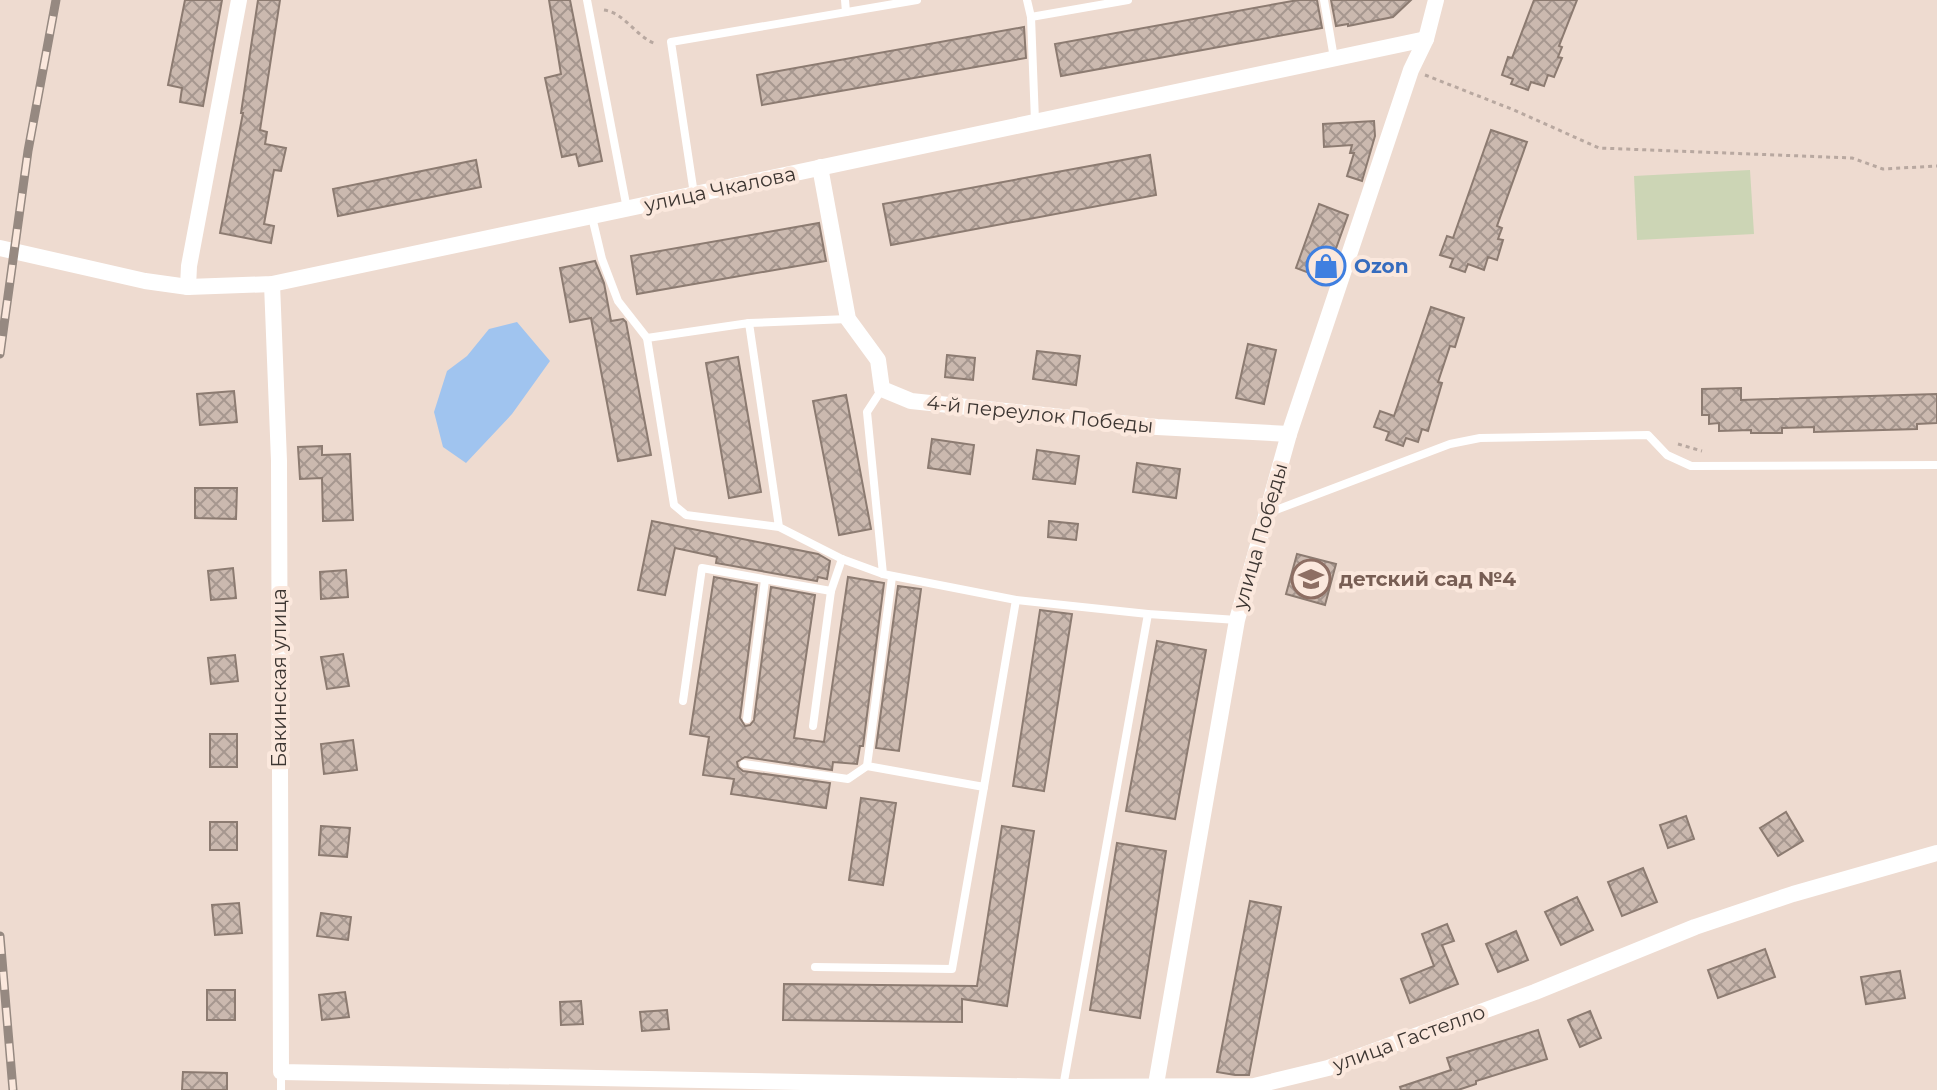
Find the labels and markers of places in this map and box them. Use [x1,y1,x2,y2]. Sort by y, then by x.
shop icon: Ozon [1305,245,1347,287]
place label: Ozon [1354,254,1409,278]
school or university icon: детский сад №4 [1290,558,1332,600]
place label: детский сад №4 [1339,567,1516,591]

